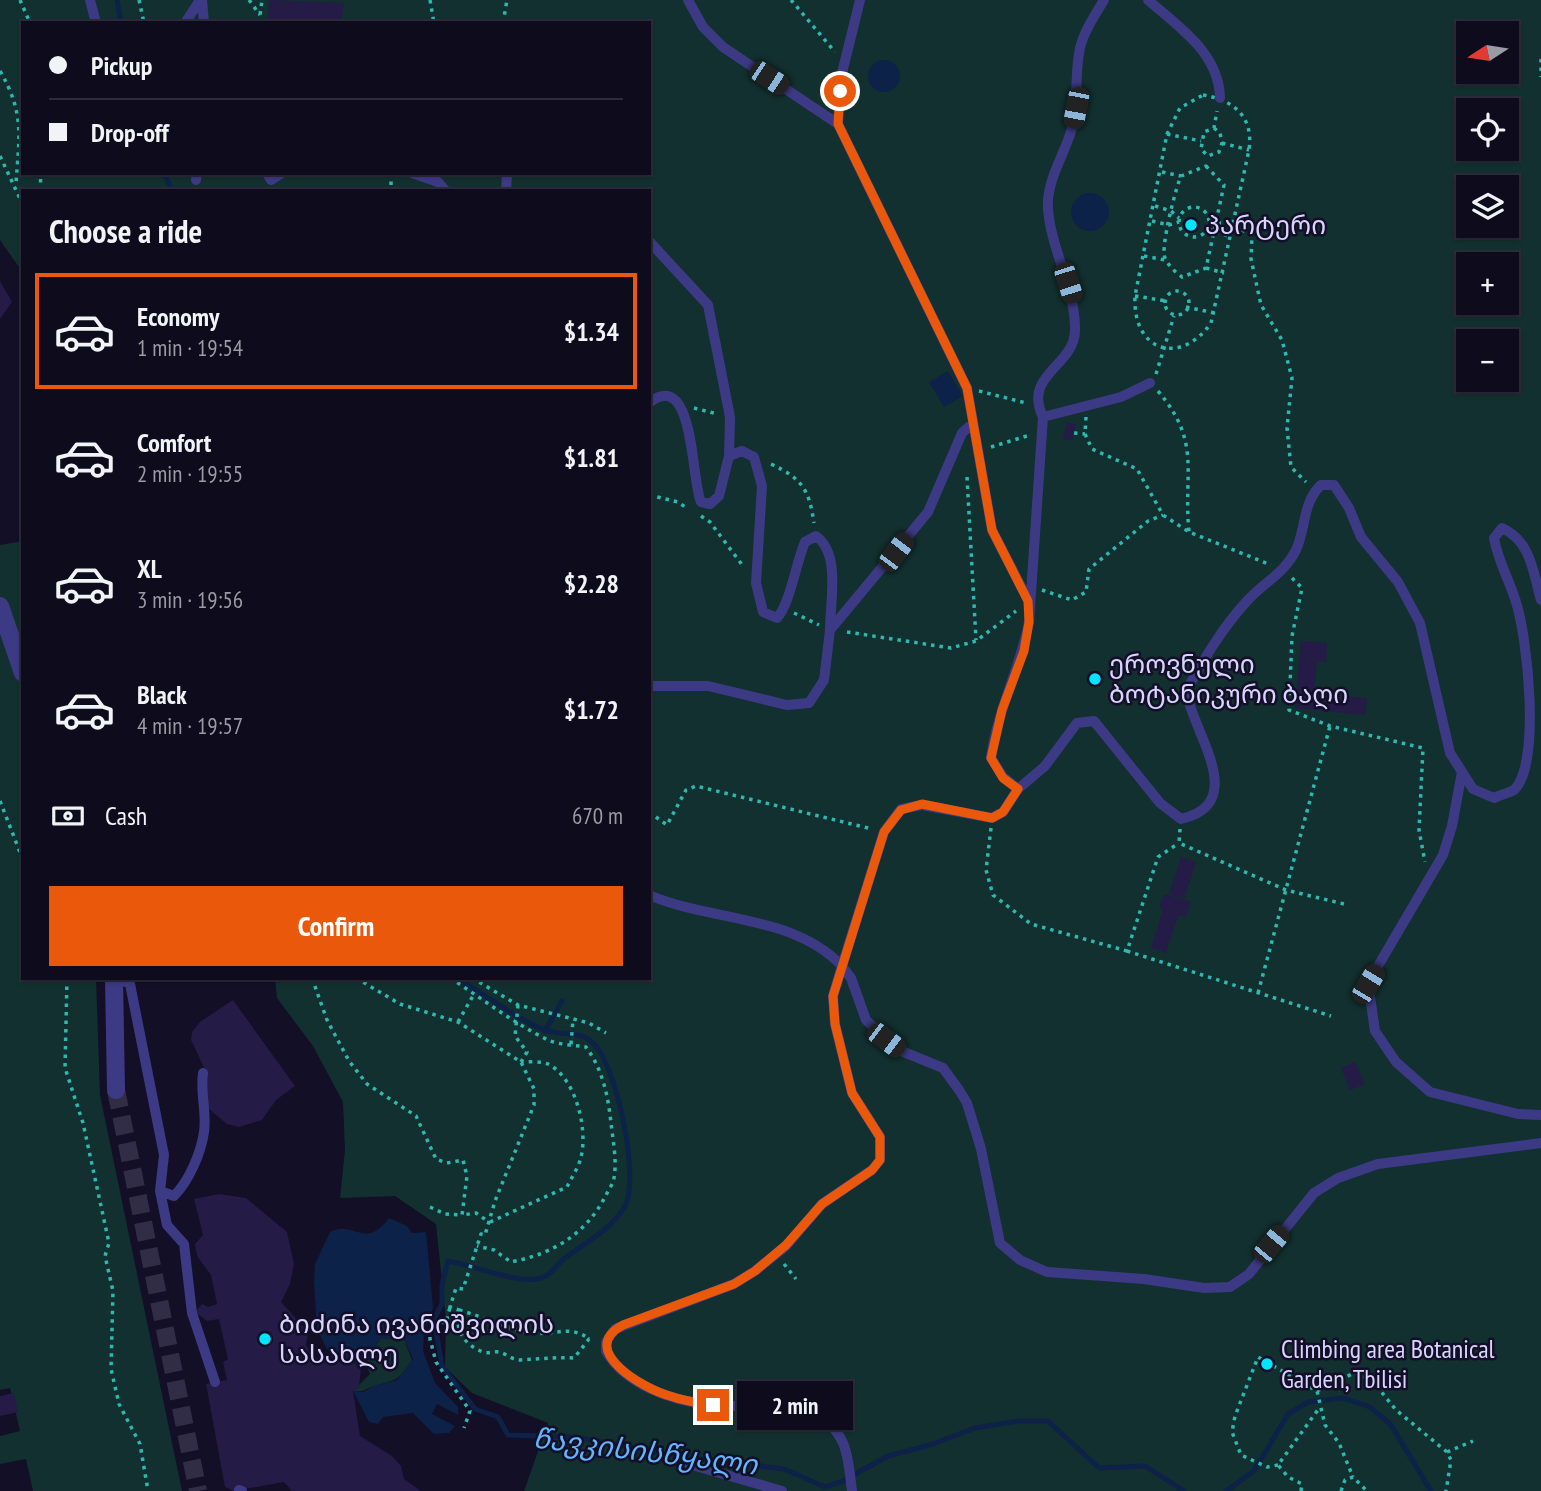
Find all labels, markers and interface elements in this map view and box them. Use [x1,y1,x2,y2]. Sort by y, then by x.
north arrow [1456,21,1519,84]
map controls [1456,21,1519,392]
text: Pickup [91,49,152,82]
car [746,58,793,98]
route start [824,75,856,107]
car [1062,85,1091,131]
button: locate [1456,98,1519,161]
text: Drop-off [91,116,169,149]
button: layers [1456,175,1519,238]
place label: პარტერი [1205,208,1326,241]
text: Choose a ride [49,210,202,252]
marker: პარტერი [1183,217,1199,233]
button: + [1456,252,1519,315]
car [1052,260,1085,306]
icon: car [53,300,116,363]
text: Economy [137,300,219,333]
text: $1.34 [564,315,619,348]
button: − [1456,329,1519,392]
text: 1 min · 19:54 [137,333,243,362]
icon: car [53,426,116,489]
text: Comfort [137,426,211,459]
text: $1.81 [564,441,619,474]
text: 2 min · 19:55 [137,459,243,488]
car [875,529,918,575]
icon: car [53,552,116,615]
text: XL [137,552,162,585]
text: $2.28 [564,567,619,600]
text: 3 min · 19:56 [137,585,243,614]
place label: ეროვნული ბოტანიკური ბაღი [1109,647,1348,710]
marker: ეროვნული ბოტანიკური ბაღი [1087,671,1103,687]
icon: car [53,678,116,741]
text: Black [137,678,187,711]
text: $1.72 [564,693,619,726]
text: 4 min · 19:57 [137,711,243,740]
icon: cash [49,797,87,835]
text: Cash [105,799,147,832]
text: 670 m [572,801,623,830]
button: Confirm [49,886,623,966]
car [1349,961,1388,1007]
car [863,1019,910,1061]
car [1250,1221,1293,1267]
place label: ბიძინა ივანიშვილის სასახლე [279,1307,554,1370]
marker: ბიძინა ივანიშვილის სასახლე [257,1331,273,1347]
place label: Climbing area Botanical Garden, Tbilisi [1281,1332,1495,1395]
marker: Climbing area Botanical Garden, Tbilisi [1259,1356,1275,1372]
callout: 2 min [738,1380,853,1430]
route end [697,1389,729,1421]
text: 2 min [772,1391,818,1420]
water label: წავკისისწყალი [531,1418,761,1483]

